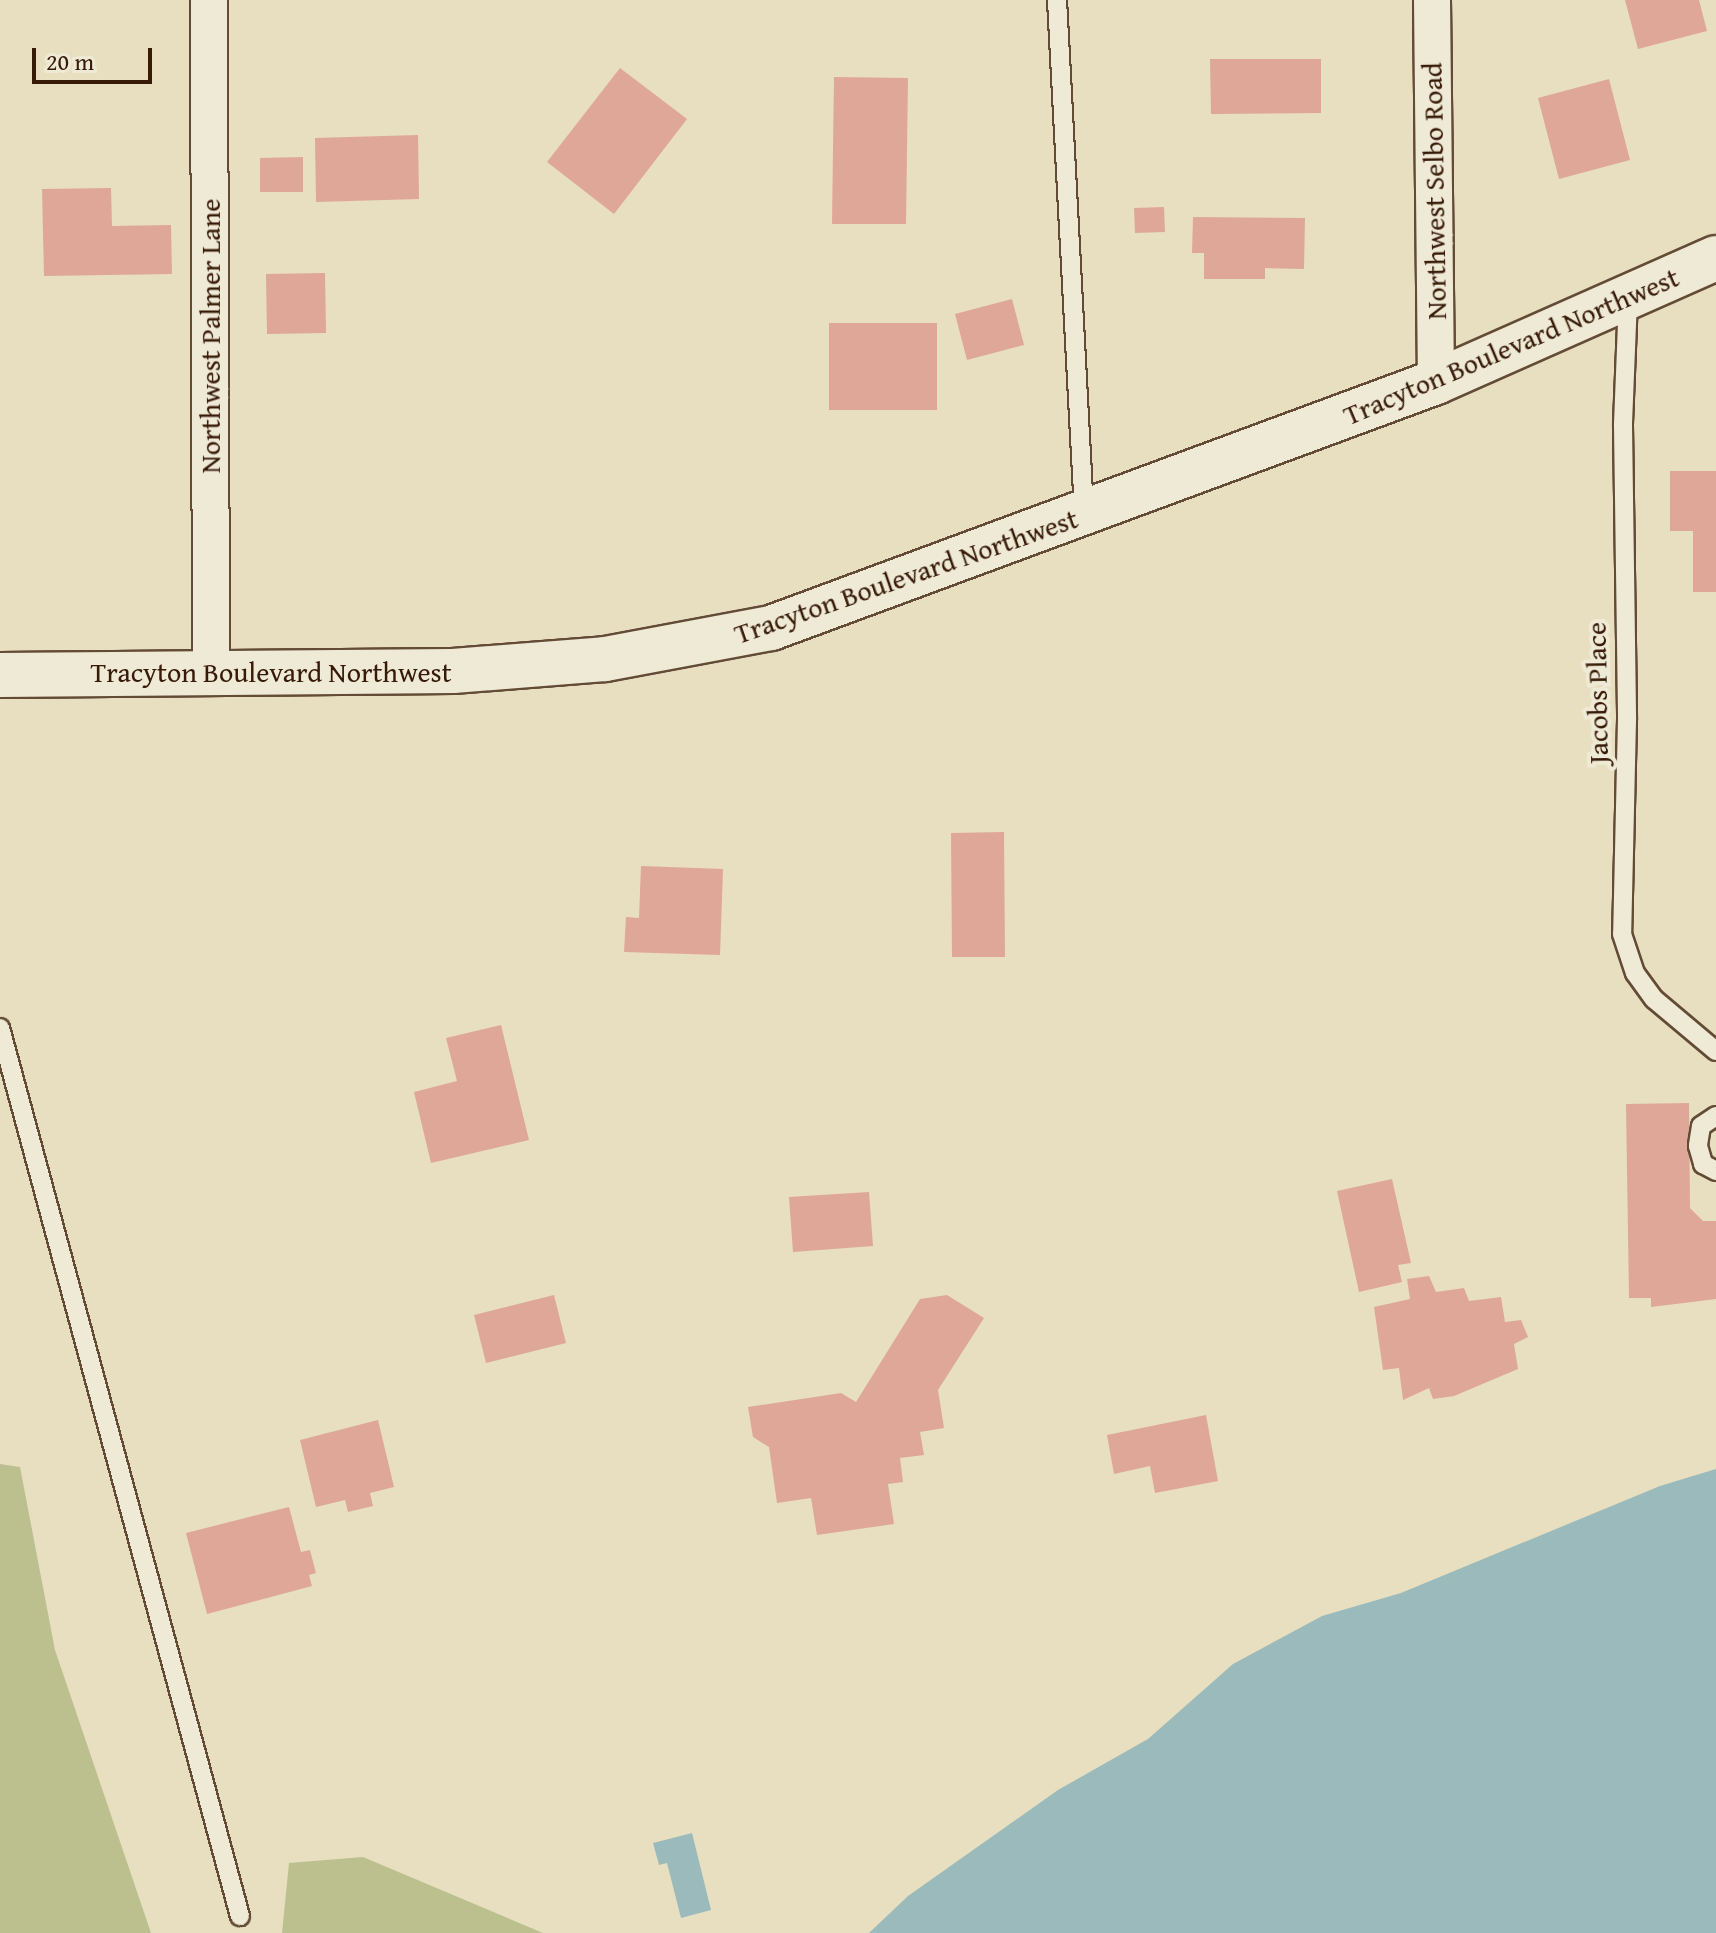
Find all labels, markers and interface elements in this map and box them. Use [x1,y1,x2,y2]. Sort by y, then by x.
scale bar [36,32,156,82]
text: 20 m [46,44,94,79]
street label: Northwest Selbo Road [1415,62,1453,320]
street label: Northwest Palmer Lane [193,199,227,473]
street label: Tracyton Boulevard Northwest [1338,260,1684,432]
street label: Tracyton Boulevard Northwest [730,501,1082,651]
street label: Jacobs Place [1579,622,1615,764]
street label: Tracyton Boulevard Northwest [90,655,452,689]

